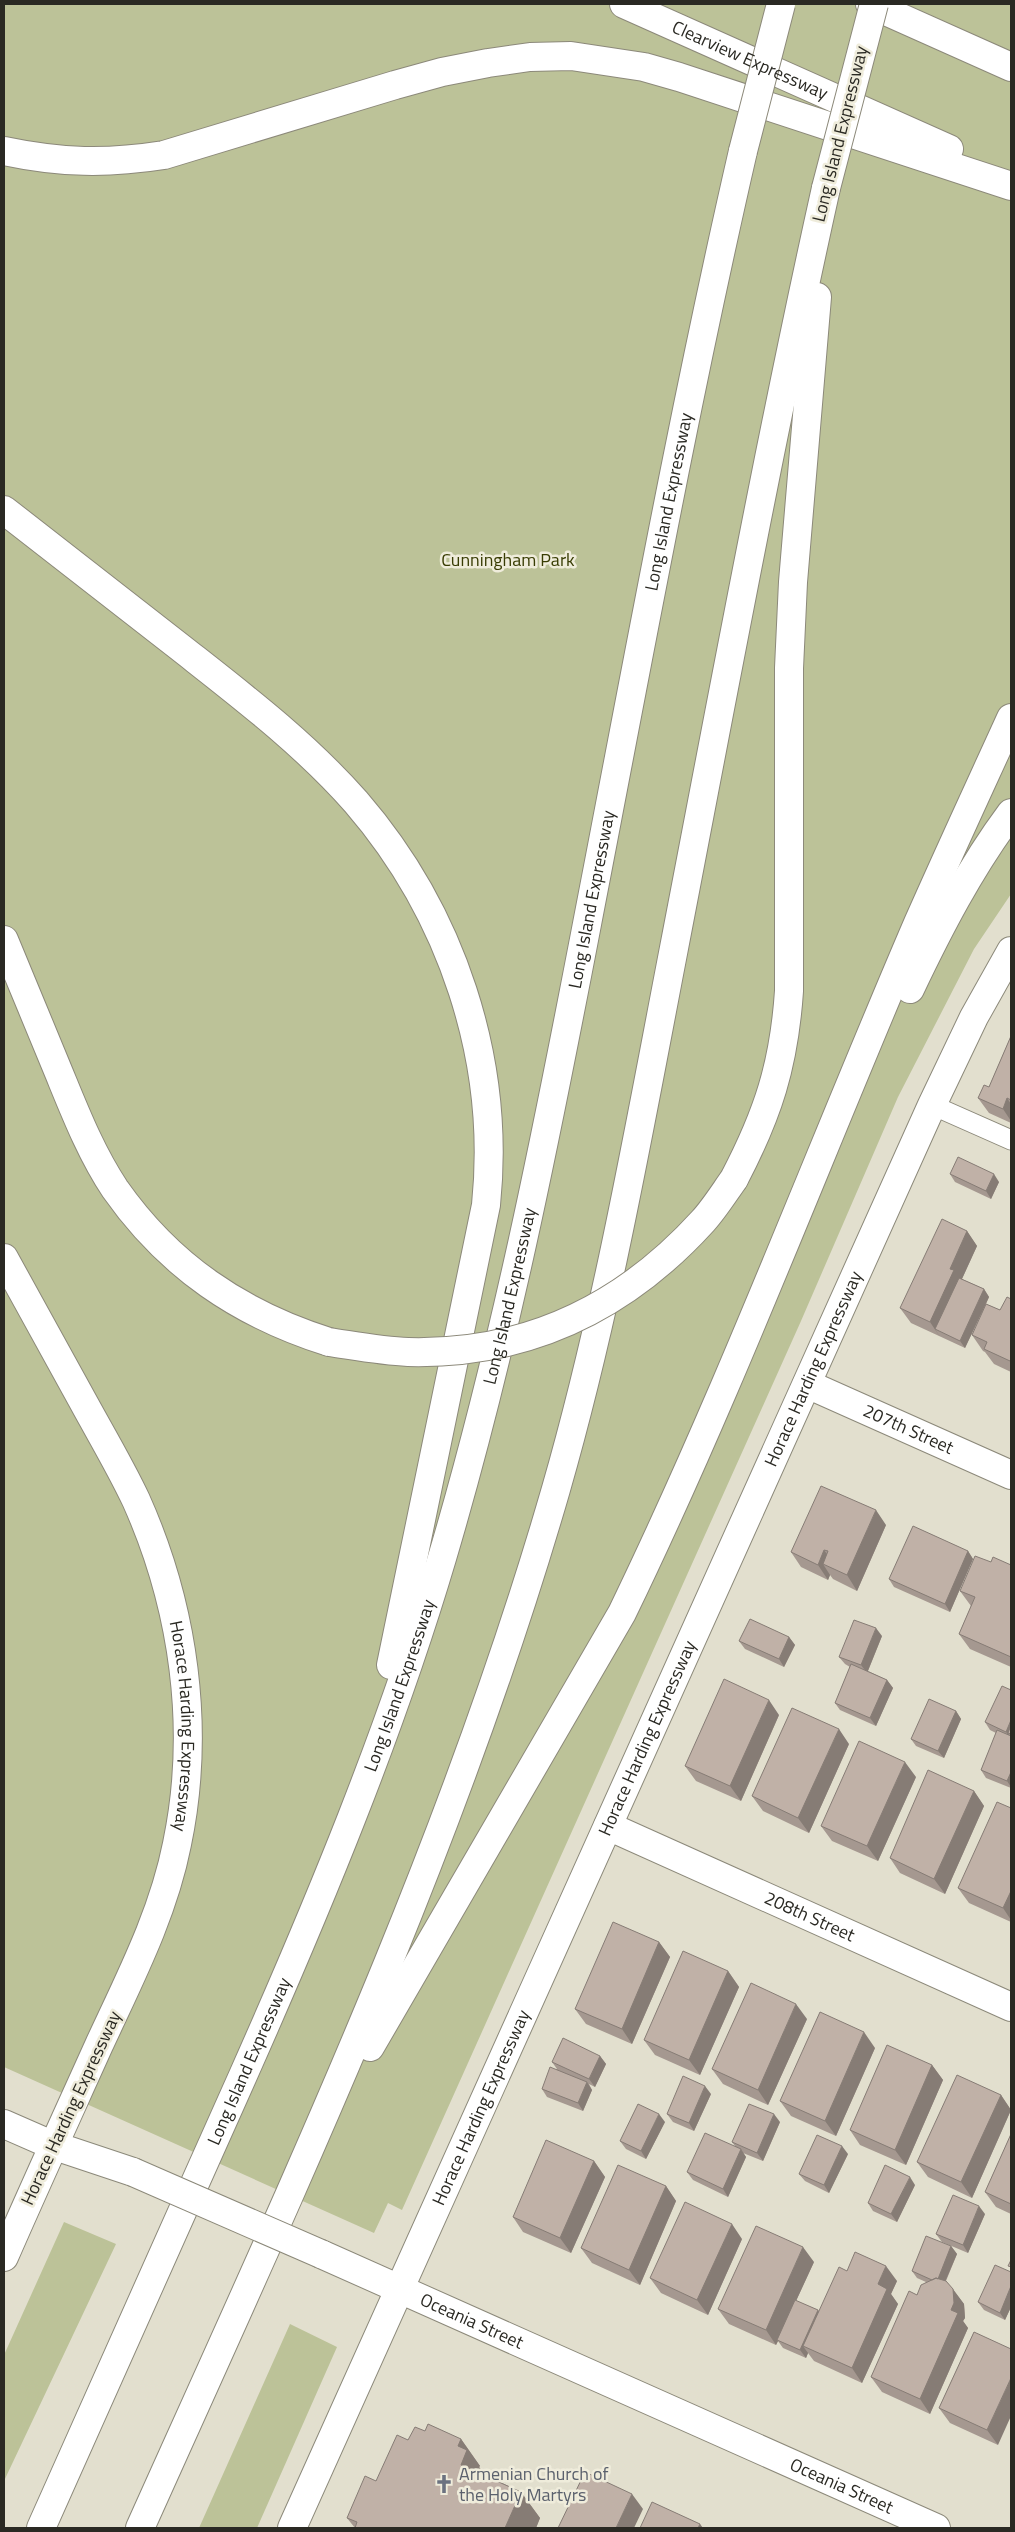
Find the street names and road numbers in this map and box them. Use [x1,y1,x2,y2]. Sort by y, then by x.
street label: Clearview Expressway [668,13,833,107]
street label: Long Island Expressway [805,43,875,225]
street label: Long Island Expressway [637,410,699,593]
street label: Long Island Expressway [561,808,622,991]
street label: Long Island Expressway [476,1205,543,1387]
street label: Horace Harding Expressway [757,1266,869,1471]
street label: 207th Street [859,1397,959,1461]
street label: Long Island Expressway [357,1595,442,1775]
street label: Horace Harding Expressway [163,1618,202,1834]
street label: Horace Harding Expressway [591,1636,703,1840]
street label: 208th Street [760,1884,860,1948]
street label: Long Island Expressway [200,1973,297,2149]
street label: Horace Harding Expressway [425,2005,537,2210]
street label: Horace Harding Expressway [14,2006,128,2209]
street label: Oceania Street [416,2286,529,2356]
street label: Oceania Street [786,2451,899,2521]

